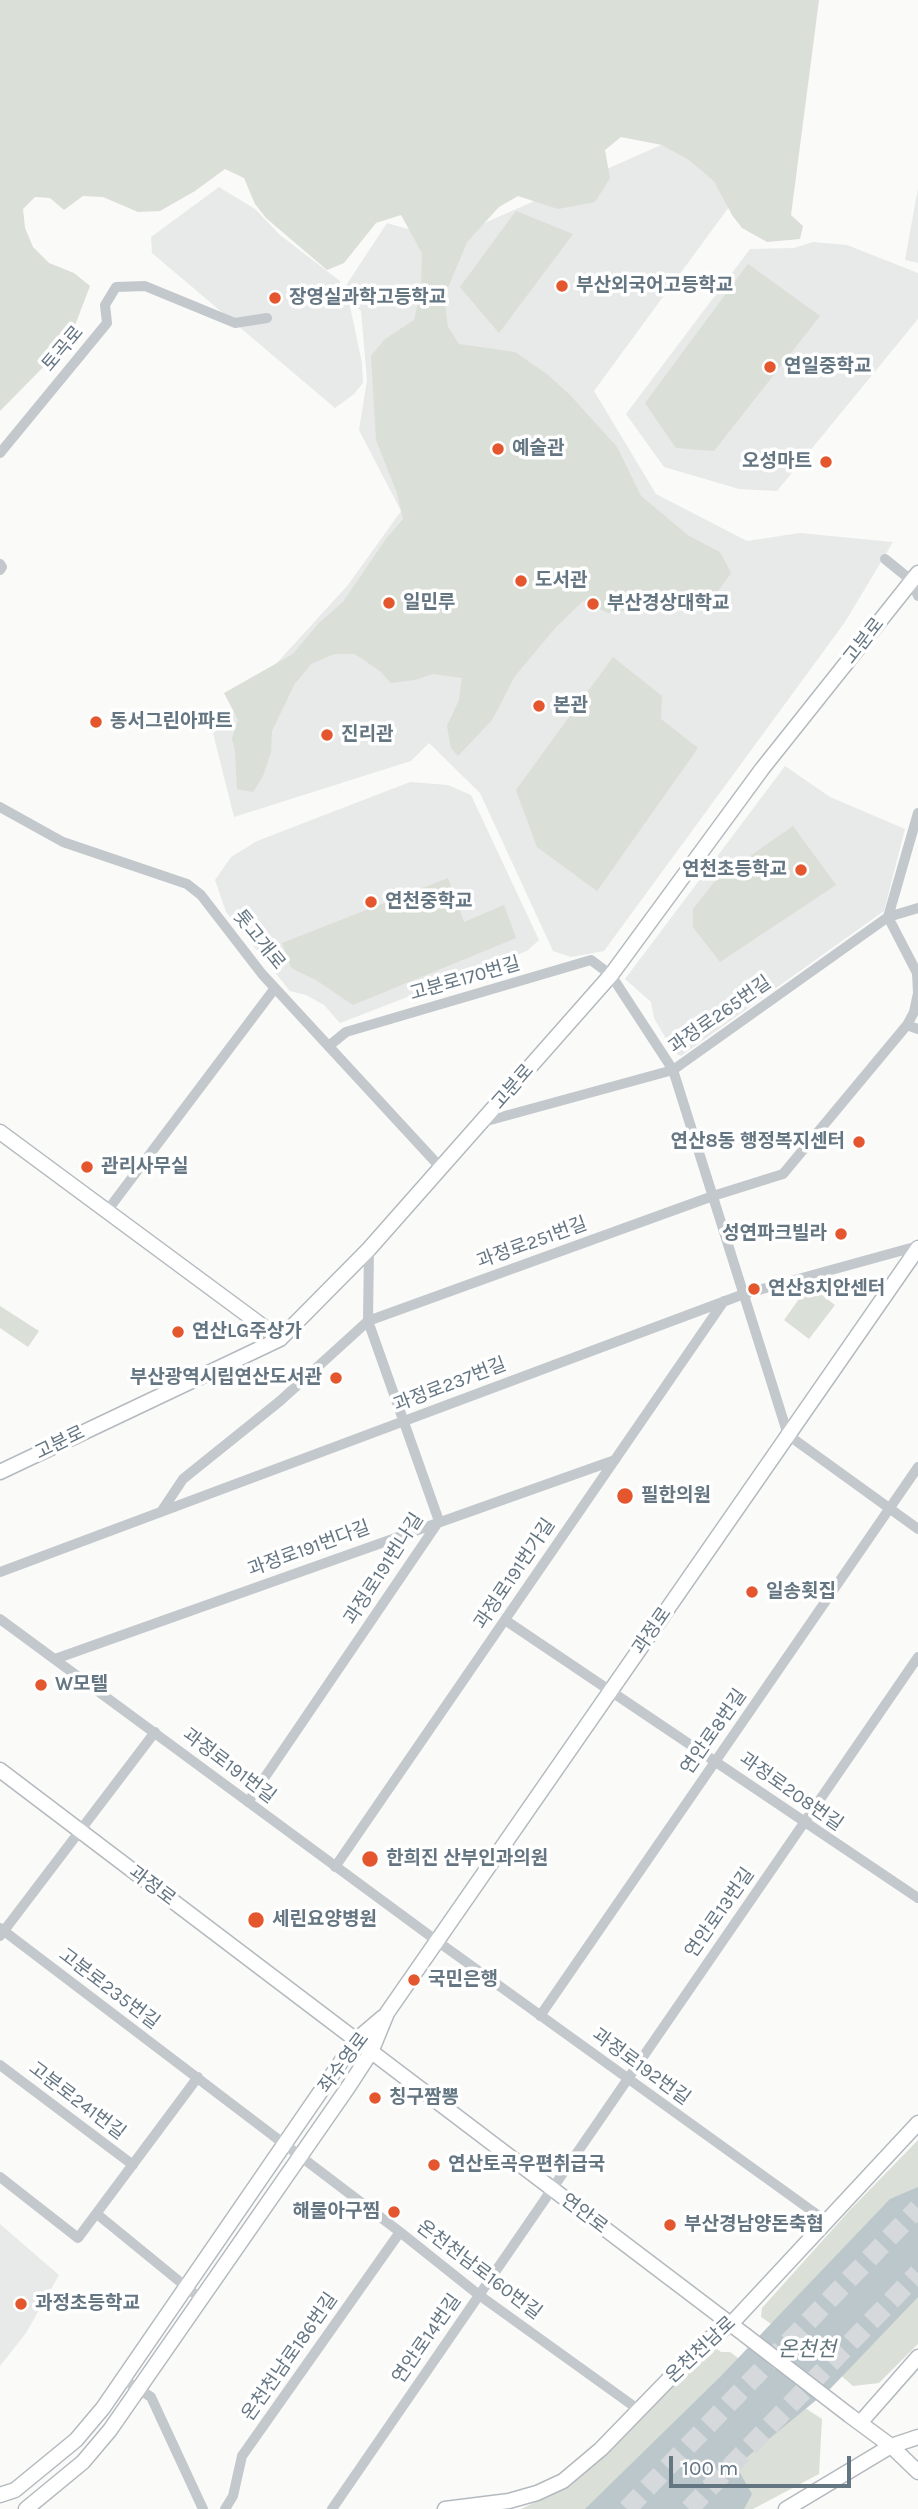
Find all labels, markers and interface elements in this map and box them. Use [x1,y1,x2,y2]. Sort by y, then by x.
place label: 부산외국어고등학교 [576,275,733,297]
marker: 부산외국어고등학교 [554,278,570,294]
place label: 장영실과학고등학교 [289,287,446,309]
marker: 장영실과학고등학교 [267,290,283,306]
street label: 토곡로 [37,322,89,376]
place label: 연일중학교 [784,356,871,378]
marker: 연일중학교 [762,359,778,375]
place label: 예술관 [512,438,564,460]
marker: 예술관 [490,441,506,457]
place label: 오성마트 [742,451,812,473]
marker: 오성마트 [818,454,834,470]
place label: 도서관 [535,570,587,592]
marker: 도서관 [513,573,529,589]
place label: 일민루 [403,592,455,614]
place label: 부산경상대학교 [607,593,729,615]
marker: 일민루 [381,595,397,611]
marker: 부산경상대학교 [585,596,601,612]
street label: 고분로 [839,613,889,669]
place label: 본관 [553,695,588,717]
marker: 본관 [531,698,547,714]
place label: 동서그린아파트 [110,711,232,733]
marker: 동서그린아파트 [88,714,104,730]
place label: 진리관 [341,724,393,746]
marker: 진리관 [319,727,335,743]
place label: 연천초등학교 [682,859,787,881]
marker: 연천초등학교 [793,862,809,878]
place label: 연천중학교 [385,891,472,913]
marker: 연천중학교 [363,894,379,910]
street label: 톳고개로 [228,906,290,974]
street label: 고분로170번길 [407,952,523,1006]
street label: 과정로265번길 [664,971,776,1059]
street label: 고분로 [487,1060,539,1114]
place label: 연산8동 행정복지센터 [671,1131,845,1153]
marker: 연산8동 행정복지센터 [851,1134,867,1150]
place label: 관리사무실 [101,1156,188,1178]
marker: 관리사무실 [79,1159,95,1175]
street label: 과정로251번길 [474,1213,590,1273]
place label: 성연파크빌라 [722,1223,827,1245]
marker: 성연파크빌라 [833,1226,849,1242]
place label: 연산8치안센터 [768,1278,885,1300]
marker: 연산8치안센터 [746,1281,762,1297]
place label: 연산LG주상가 [192,1321,302,1343]
marker: 연산LG주상가 [170,1324,186,1340]
street label: 과정로237번길 [391,1353,509,1417]
place label: 부산광역시립연산도서관 [130,1367,322,1389]
marker: 부산광역시립연산도서관 [328,1370,344,1386]
street label: 고분로 [31,1421,89,1465]
place label: 필한의원 [641,1485,711,1507]
marker: 필한의원 [615,1486,635,1506]
street label: 과정로191번나길 [339,1509,429,1629]
street label: 과정로191번가길 [470,1514,560,1634]
street label: 과정로191번다길 [245,1516,373,1582]
place label: 일송횟집 [766,1581,836,1603]
marker: 일송횟집 [744,1584,760,1600]
street label: 과정로 [628,1603,676,1659]
place label: W모텔 [55,1674,108,1696]
marker: W모텔 [33,1677,49,1693]
street label: 연안로8번길 [676,1685,752,1779]
street label: 과정로191번길 [178,1724,280,1808]
street label: 과정로208번길 [735,1748,847,1836]
place label: 한희진 산부인과의원 [386,1848,548,1870]
marker: 한희진 산부인과의원 [360,1849,380,1869]
street label: 과정로 [124,1861,180,1911]
street label: 연안로13번길 [681,1863,759,1963]
place label: 세린요양병원 [272,1909,377,1931]
marker: 세린요양병원 [246,1910,266,1930]
street label: 고분로235번길 [54,1944,164,2034]
place label: 국민은행 [428,1969,498,1991]
marker: 국민은행 [406,1972,422,1988]
street label: 과정로192번길 [587,2024,695,2110]
street label: 좌수영로 [314,2028,374,2098]
street label: 고분로241번길 [24,2057,130,2145]
place label: 칭구짬뽕 [389,2087,459,2109]
marker: 칭구짬뽕 [367,2090,383,2106]
place label: 연산토곡우편취급국 [448,2154,605,2176]
marker: 연산토곡우편취급국 [426,2157,442,2173]
street label: 연안로 [556,2189,612,2239]
place label: 해물아구찜 [293,2201,380,2223]
marker: 해물아구찜 [386,2204,402,2220]
place label: 부산경남양돈축협 [684,2214,824,2236]
street label: 온천천남로160번길 [412,2216,546,2324]
marker: 부산경남양돈축협 [662,2217,678,2233]
street label: 온천천남로186번길 [237,2289,343,2425]
street label: 연안로14번길 [388,2290,466,2388]
place label: 과정초등학교 [35,2293,140,2315]
marker: 과정초등학교 [13,2296,29,2312]
street label: 온천천남로 [661,2312,741,2388]
water label: 온천천 [778,2337,836,2363]
scale bar [673,2442,855,2486]
text: 100 m [682,2456,739,2480]

